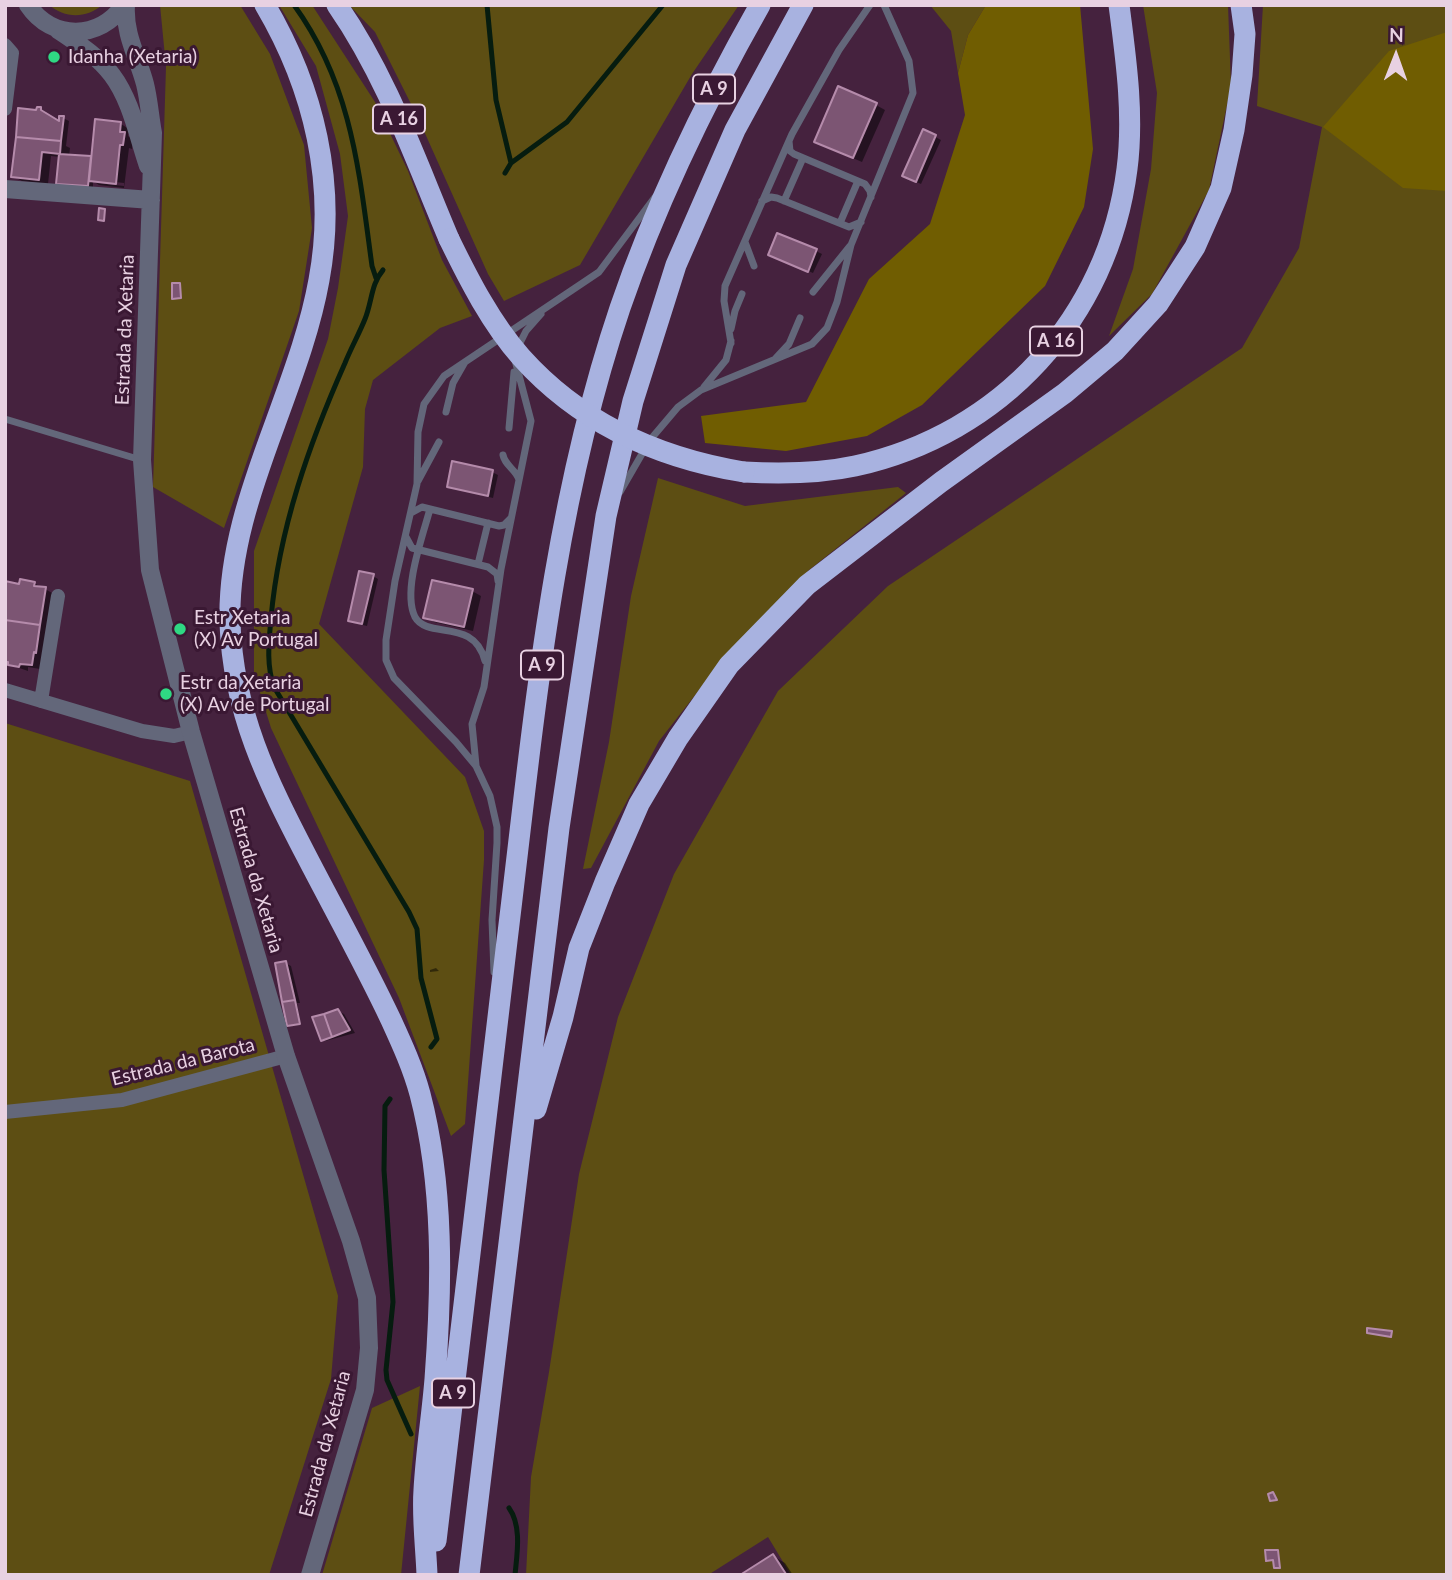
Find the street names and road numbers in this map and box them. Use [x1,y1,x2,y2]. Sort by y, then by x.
road number: A 9 [693,74,735,104]
road number: A 16 [373,104,425,134]
street label: Estrada da Xetaria [111,254,139,406]
road number: A 16 [1030,326,1082,356]
road number: A 9 [521,650,563,680]
street label: Estrada da Xetaria [224,804,288,956]
street label: Estrada da Barota [109,1033,257,1091]
street label: Estrada da Xetaria [294,1368,356,1520]
road number: A 9 [432,1378,474,1408]

